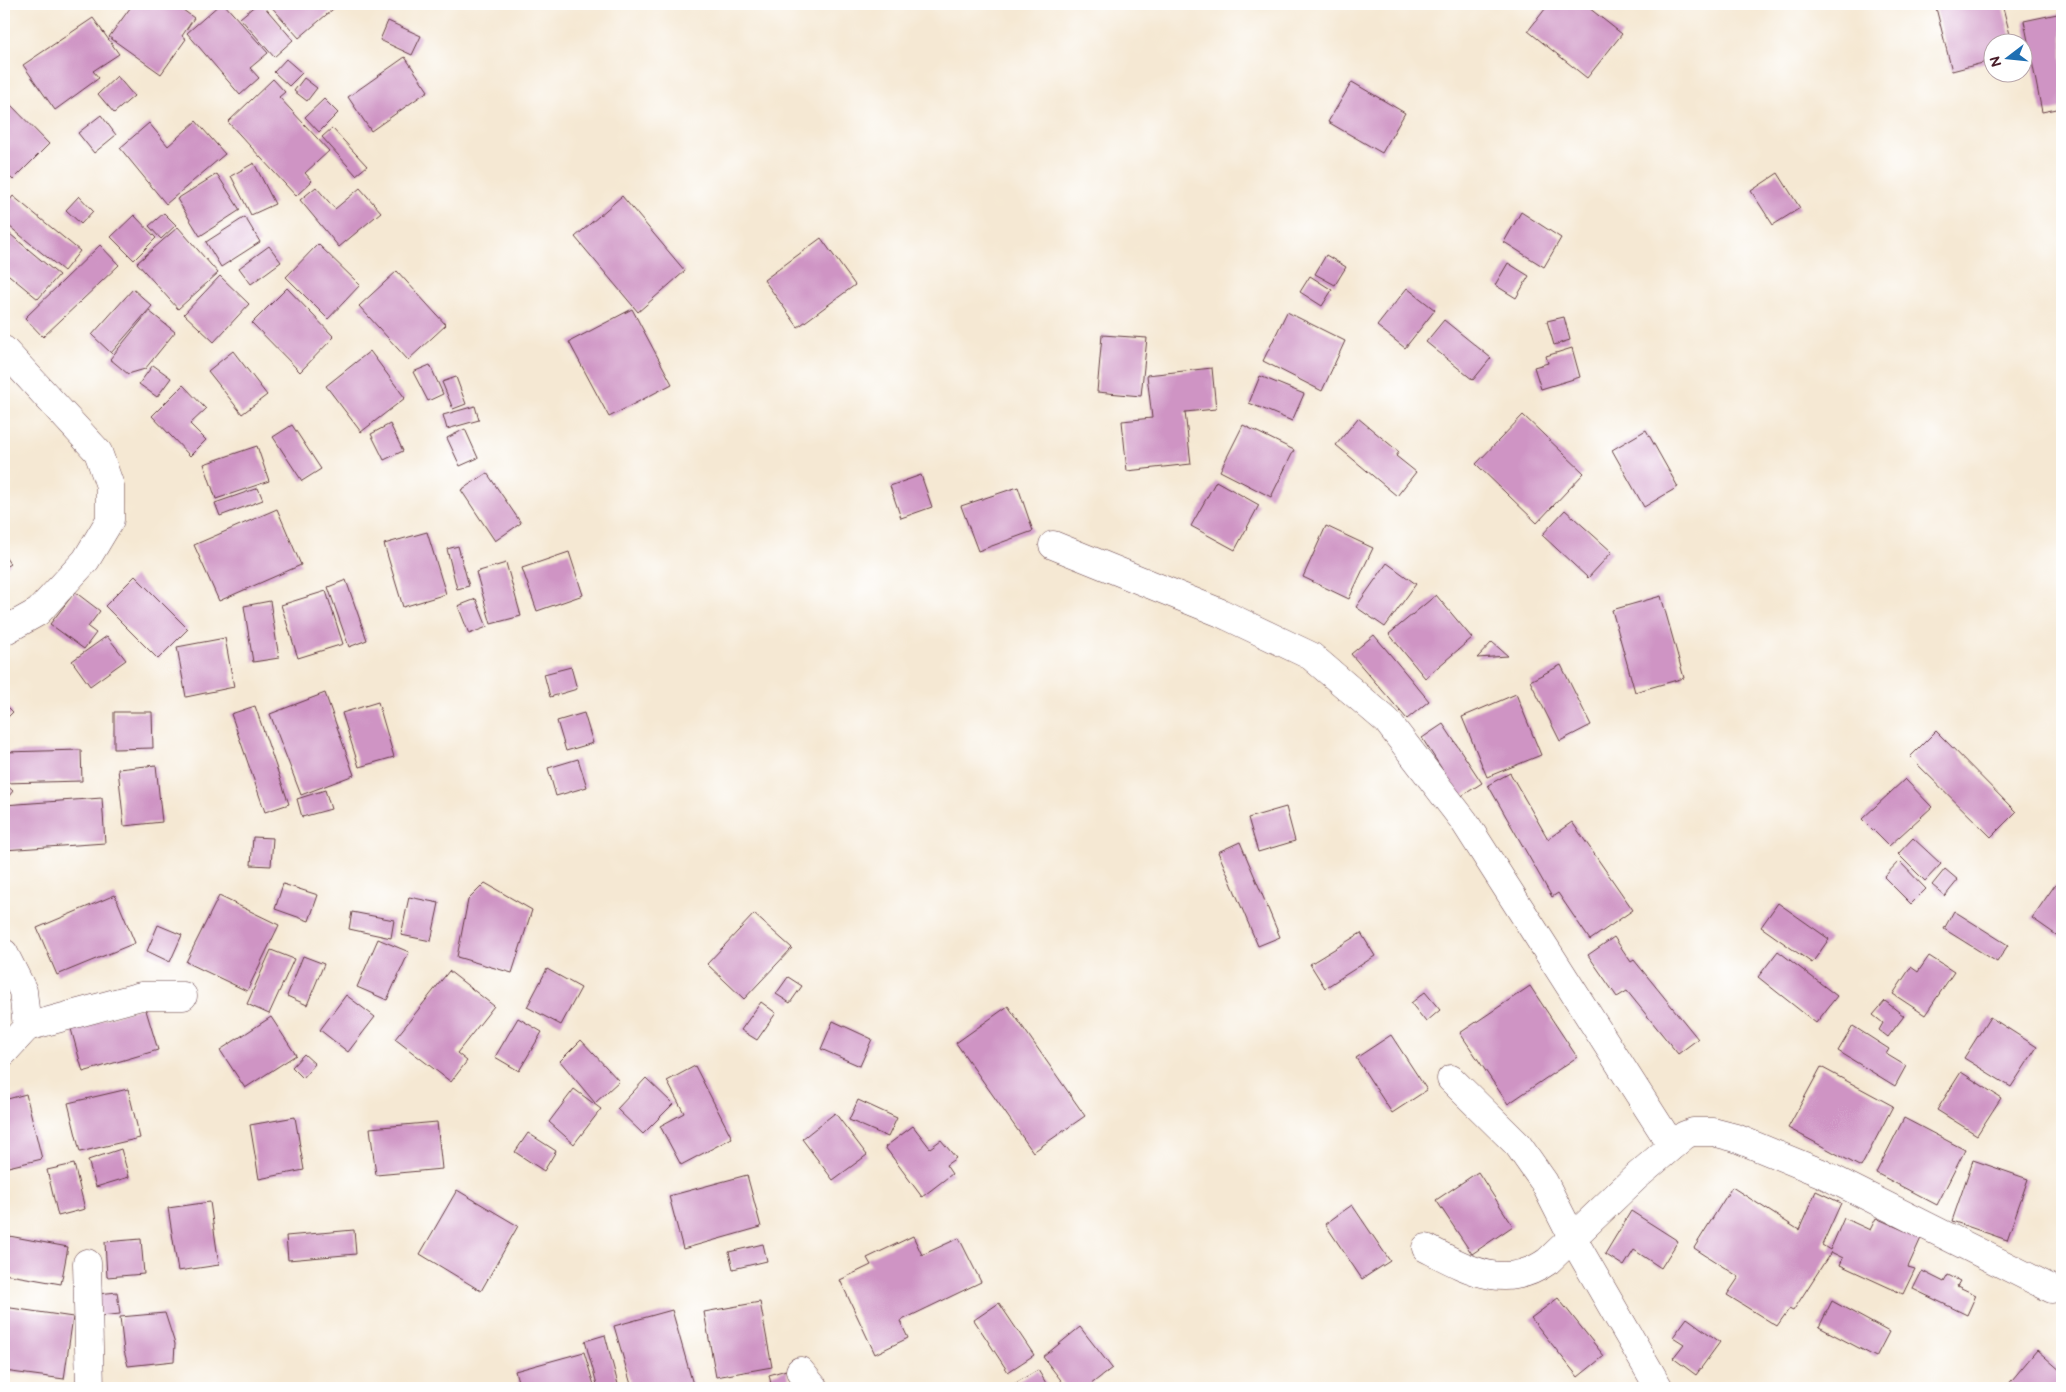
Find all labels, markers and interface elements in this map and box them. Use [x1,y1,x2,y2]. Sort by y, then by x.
north arrow [1984,32,2034,82]
text: N [1986,54,2006,69]

